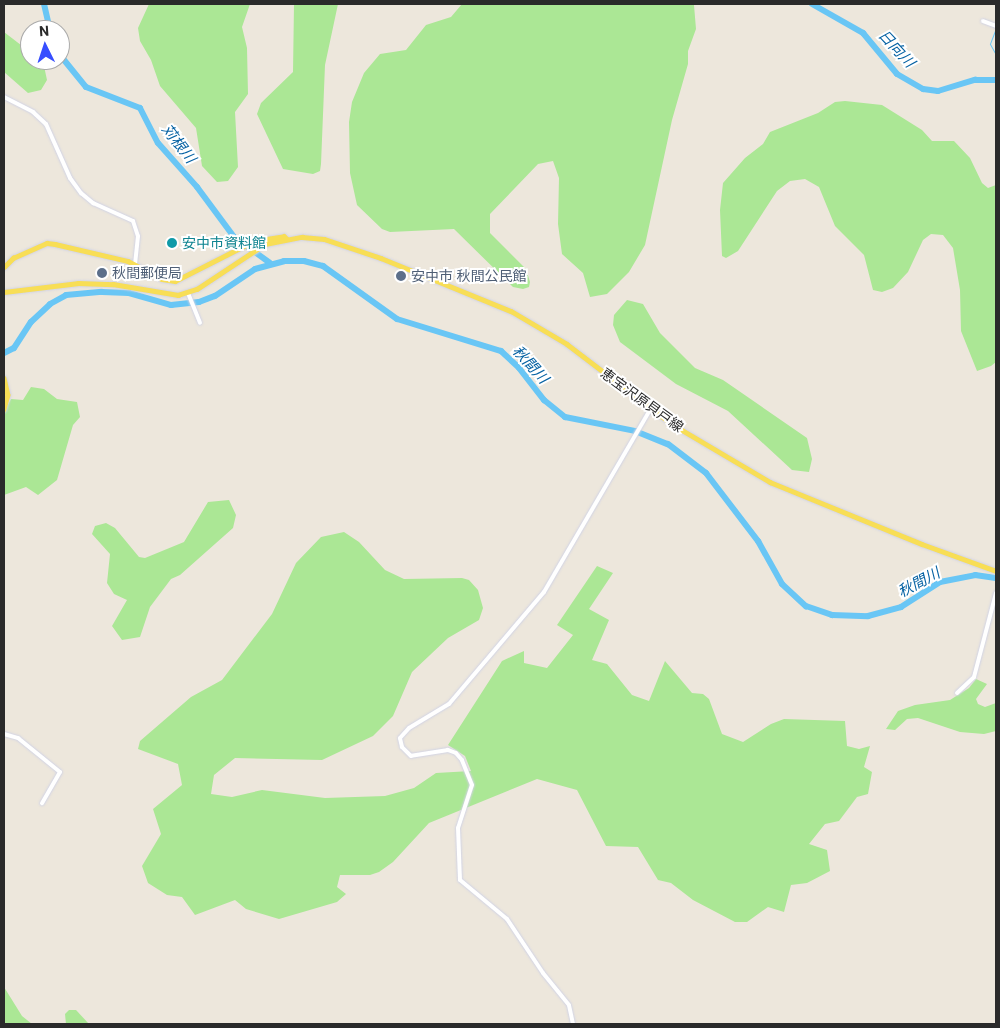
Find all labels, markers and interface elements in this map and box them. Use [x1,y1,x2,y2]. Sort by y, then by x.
north arrow [20,20,70,70]
text: N [39,23,50,39]
water label: 日向川 [874,26,918,72]
water label: 苅根川 [157,121,199,167]
place label: 安中市資料館 [182,235,266,251]
marker: 安中市資料館 [166,237,178,249]
place label: 秋間郵便局 [112,265,182,281]
marker: 秋間郵便局 [96,267,108,279]
place label: 安中市 秋間公民館 [411,268,526,284]
marker: 安中市 秋間公民館 [395,270,407,282]
water label: 秋間川 [508,342,552,388]
street label: 恵宝沢原貝戸線 [597,364,687,436]
water label: 秋間川 [895,564,943,602]

